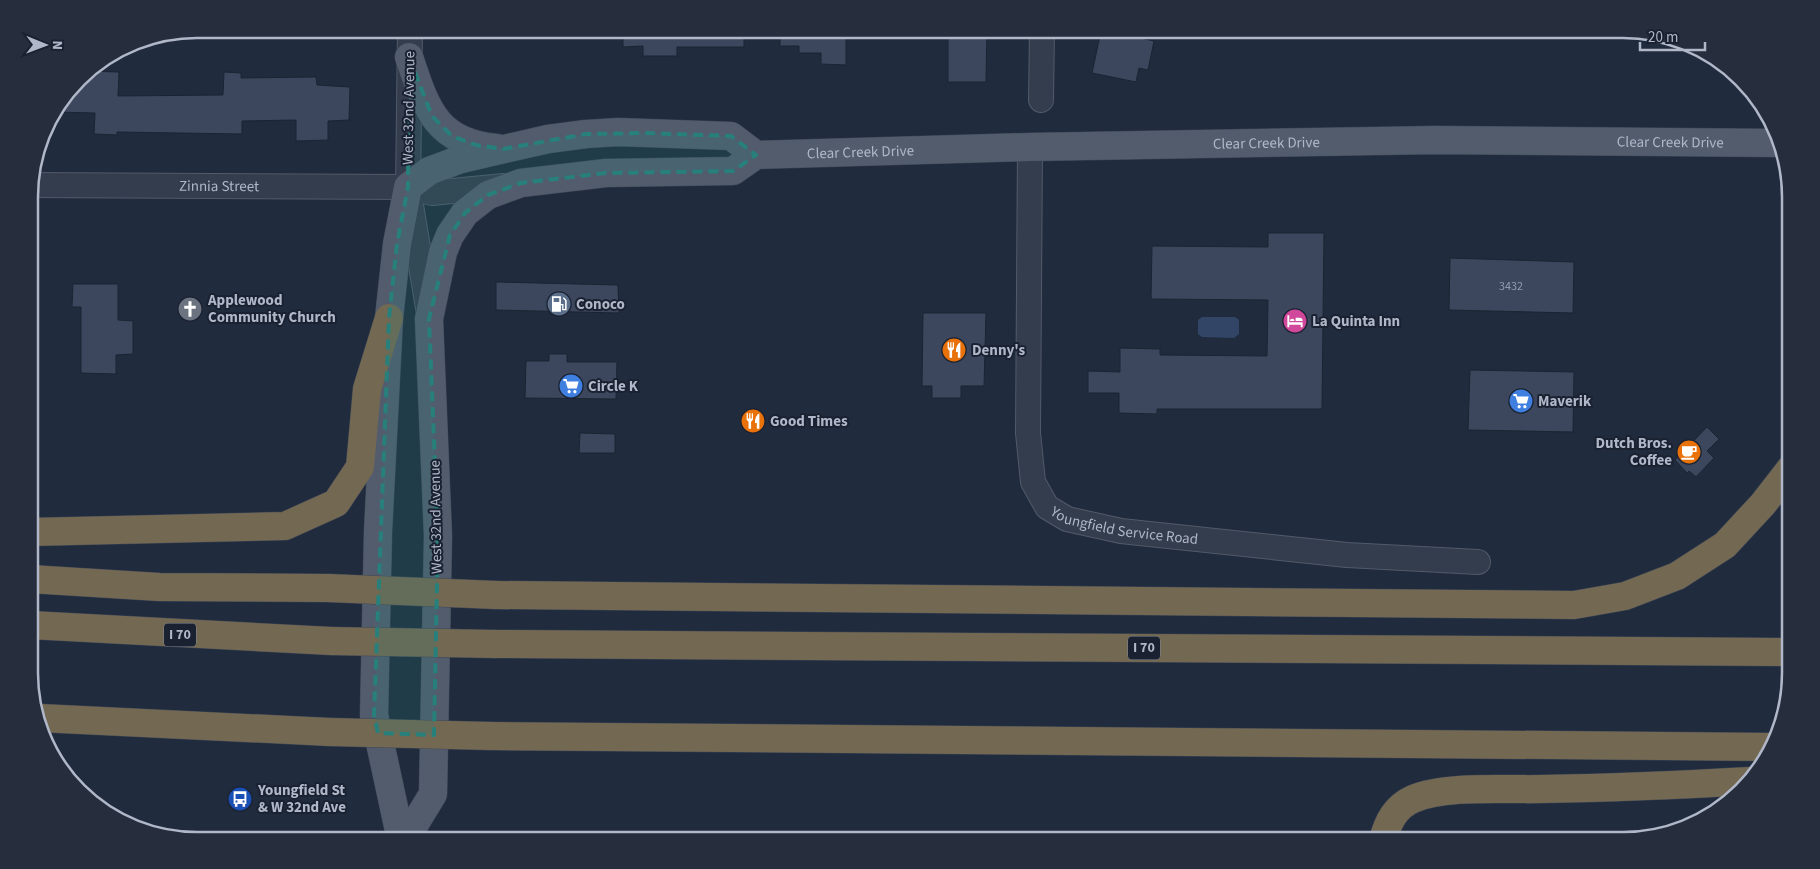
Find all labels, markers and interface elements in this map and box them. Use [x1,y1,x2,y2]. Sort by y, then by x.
north arrow [20,20,70,70]
scale bar [1640,20,1705,52]
text: 20 m [1648,27,1678,48]
text: N [47,40,67,50]
street label: West 32nd Avenue [398,51,420,165]
street label: Clear Creek Drive [1617,131,1724,153]
street label: Clear Creek Drive [1213,132,1320,154]
street label: Clear Creek Drive [807,140,914,164]
street label: Zinnia Street [179,175,259,197]
house number: 3432 [1499,278,1523,295]
place label: Applewood Community Church [207,290,336,328]
fuel station icon: Conoco [546,291,572,317]
place label: Conoco [576,294,625,315]
church icon: Applewood Community Church [177,296,203,322]
hotel icon: La Quinta Inn [1282,308,1308,334]
place label: La Quinta Inn [1312,311,1400,332]
restaurant icon: Denny's [941,337,967,363]
place label: Denny's [972,340,1025,361]
supermarket icon: Circle K [558,373,584,399]
place label: Circle K [588,376,639,397]
supermarket icon: Maverik [1508,388,1534,414]
place label: Maverik [1538,391,1592,412]
restaurant icon: Good Times [740,408,766,434]
place label: Good Times [770,411,848,432]
place label: Dutch Bros. Coffee [1596,433,1672,471]
cafe icon: Dutch Bros. Coffee [1676,439,1702,465]
street label: West 32nd Avenue [425,460,447,574]
street label: Youngfield Service Road [1046,501,1199,550]
road number: I 70 [164,624,196,646]
road number: I 70 [1128,636,1160,660]
place label: Youngfield St & W 32nd Ave [257,780,346,818]
bus stop icon: Youngfield St & W 32nd Ave [227,786,253,812]

